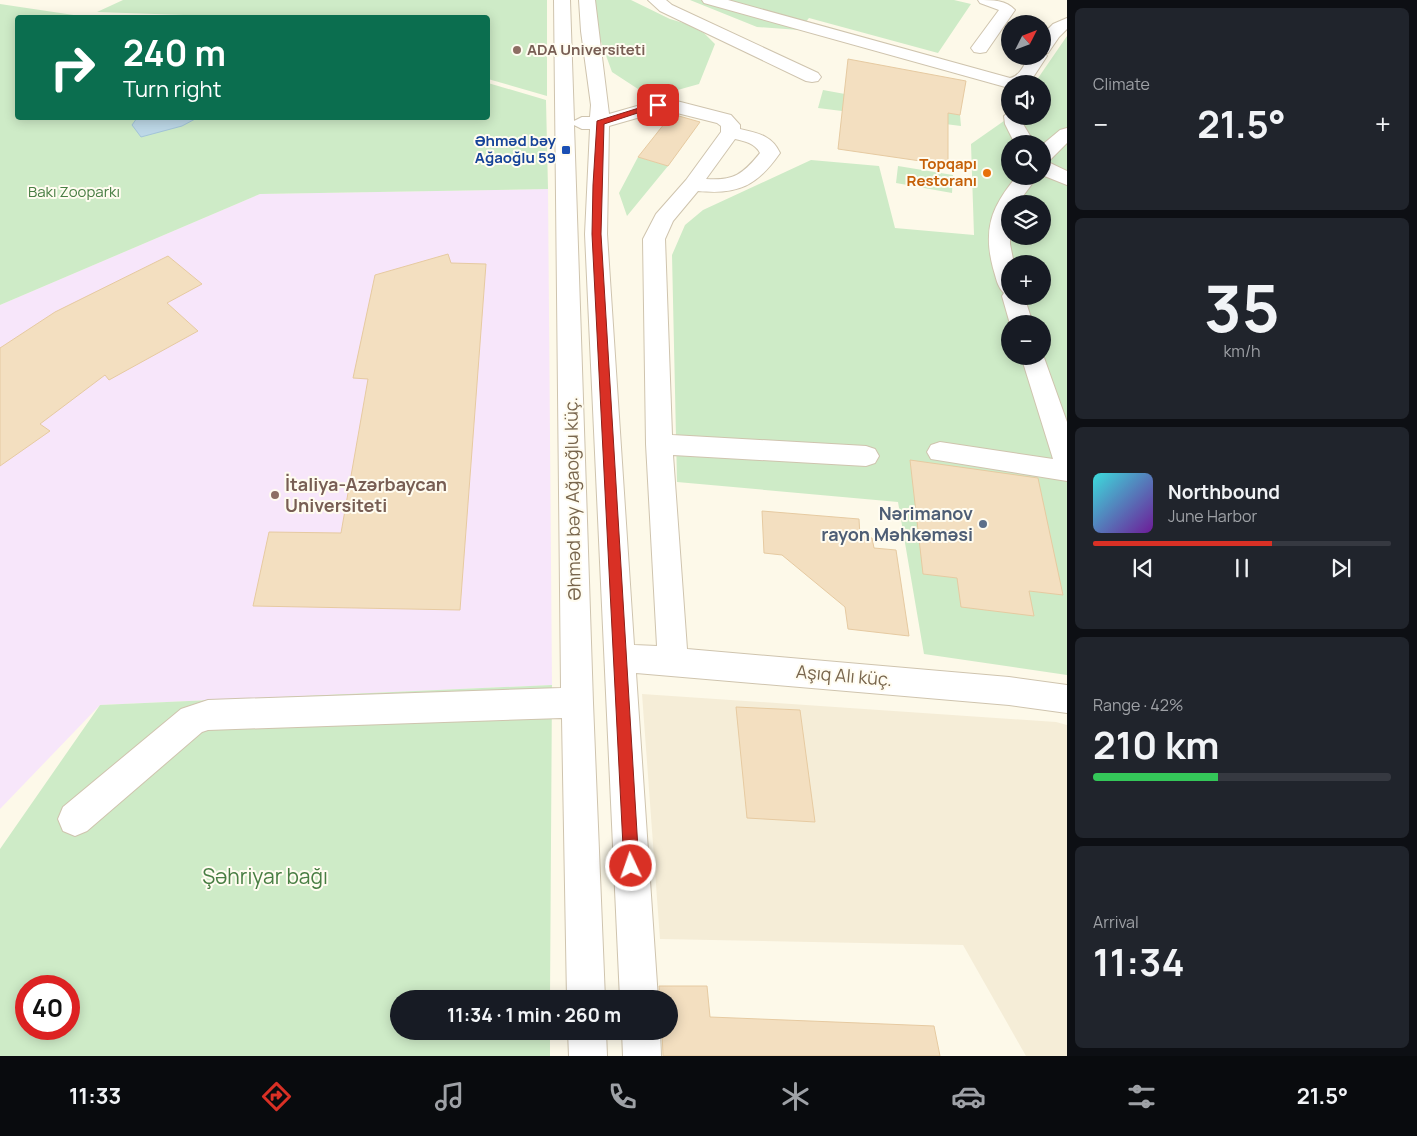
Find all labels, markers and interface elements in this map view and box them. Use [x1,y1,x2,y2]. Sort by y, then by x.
north arrow [1001,15,1051,65]
map controls [1001,15,1051,365]
text: 240 m [123,29,226,77]
icon: right [40,35,105,100]
place label: ADA Universiteti [527,39,646,60]
marker: ADA Universiteti [511,44,523,56]
text: Climate [1093,73,1150,95]
text: Turn right [123,74,221,104]
button: sound [1001,75,1051,125]
pin [637,84,679,126]
icon: arrive [644,91,672,119]
text: 21.5° [1197,97,1286,149]
text: − [1093,105,1108,143]
text: + [1375,105,1391,143]
place label: Əhməd bəy Ağaoğlu 59 [475,130,557,168]
button: search [1001,135,1051,185]
marker: Əhməd bəy Ağaoğlu 59 [560,144,572,156]
place label: Topqapı Restoranı [907,153,977,191]
marker: Topqapı Restoranı [981,167,993,179]
park label: Bakı Zooparkı [28,181,120,202]
button: layers [1001,195,1051,245]
button: + [1001,255,1051,305]
text: 35 [1204,263,1280,352]
button: − [1001,315,1051,365]
text: km/h [1223,340,1261,362]
street label: Əhməd bəy Ağaoğlu küç. [558,397,586,601]
place label: İtaliya-Azərbaycan Universiteti [285,472,447,517]
text: Northbound [1168,479,1280,505]
marker: İtaliya-Azərbaycan Universiteti [269,489,281,501]
place label: Nərimanov rayon Məhkəməsi [821,501,973,546]
text: June Harbor [1168,505,1257,527]
marker: Nərimanov rayon Məhkəməsi [977,518,989,530]
icon: previous [1129,554,1157,582]
icon: pause [1228,554,1256,582]
icon: next [1327,554,1355,582]
street label: Aşıq Alı küç. [795,659,893,691]
text: Range · 42% [1093,694,1183,716]
text: 210 km [1093,718,1219,770]
position arrow [604,839,656,891]
park label: Şəhriyar bağı [202,862,328,890]
text: Arrival [1093,911,1139,933]
text: 11:34 [1093,935,1185,987]
speed limit sign: 40 [15,975,80,1040]
text: 11:34 · 1 min · 260 m [447,1002,621,1028]
icon: directions [259,1079,294,1114]
icon: music [432,1079,467,1114]
icon: phone [605,1079,640,1114]
icon: climate [778,1079,813,1114]
icon: car [951,1079,986,1114]
icon: filters [1124,1079,1159,1114]
text: 11:33 [69,1081,121,1111]
text: 21.5° [1297,1081,1348,1111]

